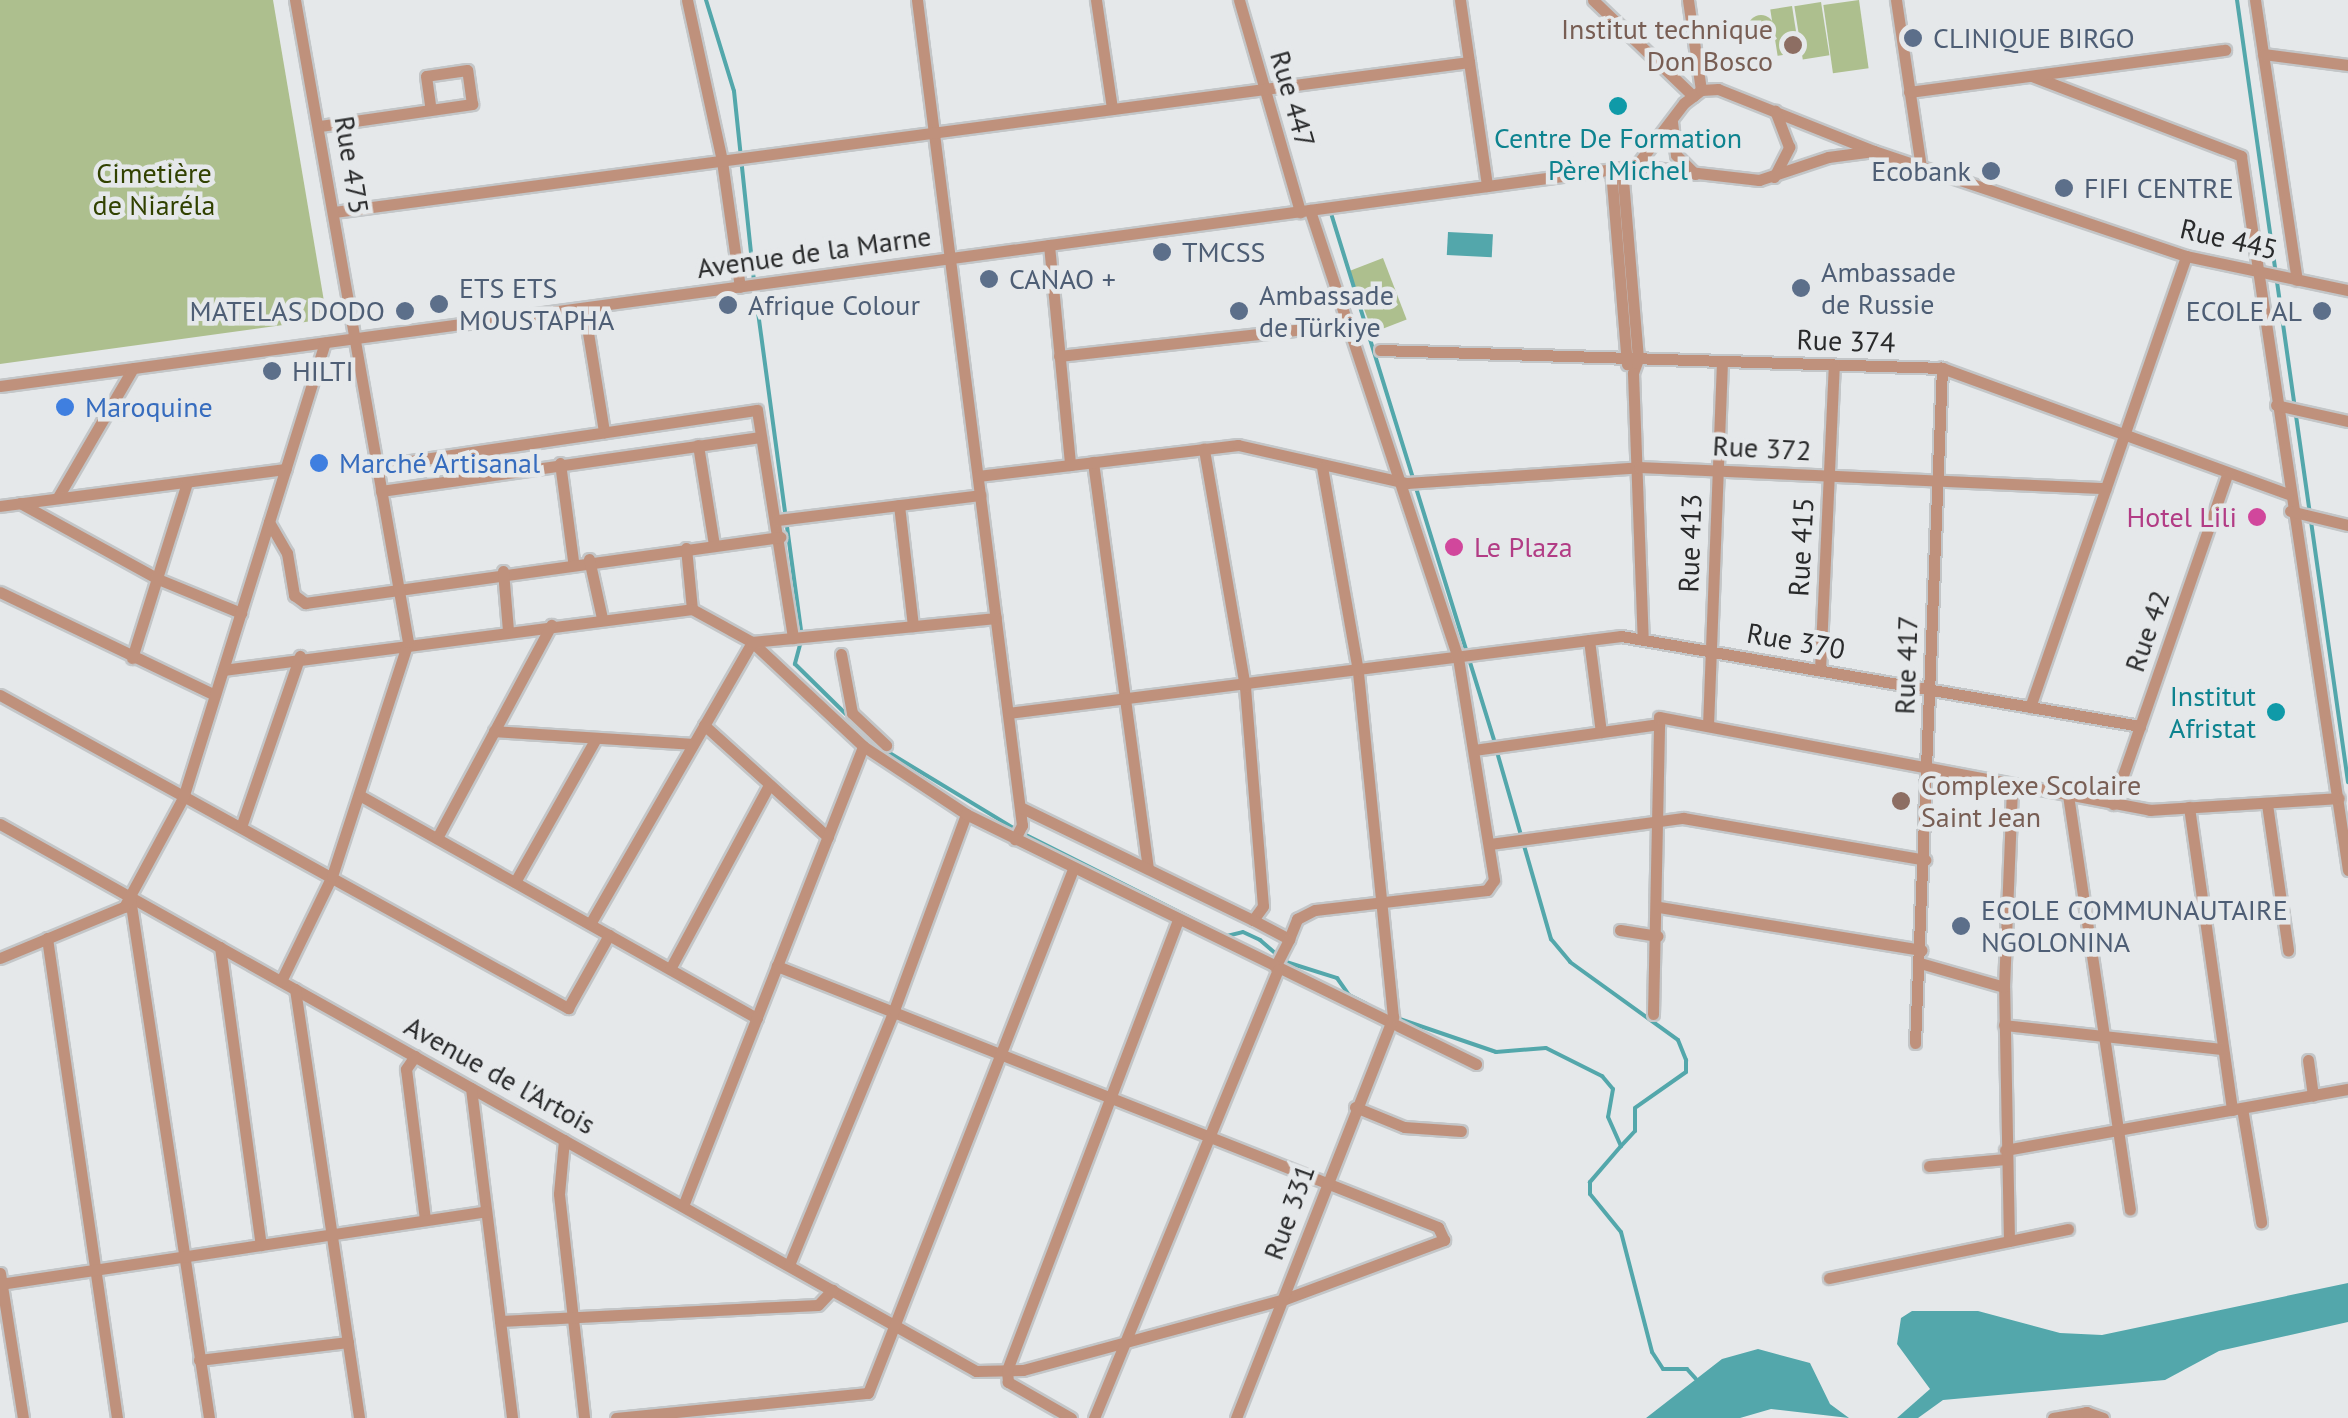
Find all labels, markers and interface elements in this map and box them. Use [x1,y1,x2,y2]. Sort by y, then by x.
place label: Institut technique Don Bosco [1561,12,1773,78]
place label: CLINIQUE BIRGO [1933,21,2135,55]
marker: CLINIQUE BIRGO [1902,27,1924,49]
marker: Institut technique Don Bosco [1782,34,1804,56]
street label: Rue 447 [1263,47,1323,151]
marker: Centre De Formation Père Michel [1607,95,1629,117]
street label: Rue 475 [328,114,376,216]
place label: Centre De Formation Père Michel [1494,121,1742,187]
place label: Ecobank [1871,154,1971,188]
park label: Cimetière de Niaréla [93,156,215,222]
marker: Ecobank [1980,160,2002,182]
place label: FIFI CENTRE [2084,171,2234,205]
marker: FIFI CENTRE [2053,177,2075,199]
street label: Rue 445 [2177,212,2281,266]
street label: Avenue de la Marne [695,219,933,285]
place label: TMCSS [1182,235,1265,269]
marker: TMCSS [1151,241,1173,263]
place label: Ambassade de Russie [1821,255,1956,321]
place label: CANAO + [1009,262,1116,296]
marker: CANAO + [978,268,1000,290]
place label: ETS ETS MOUSTAPHA [459,271,614,337]
marker: Ambassade de Russie [1790,277,1812,299]
place label: Ambassade de Türkiye [1259,278,1394,344]
place label: Afrique Colour [748,288,920,322]
marker: ETS ETS MOUSTAPHA [428,293,450,315]
place label: MATELAS DODO [190,294,385,328]
marker: Afrique Colour [717,294,739,316]
place label: ECOLE AL [2185,294,2302,328]
marker: MATELAS DODO [394,300,416,322]
marker: Ambassade de Türkiye [1228,300,1250,322]
marker: ECOLE AL [2311,300,2333,322]
street label: Rue 374 [1796,322,1896,360]
place label: HILTI [292,354,354,388]
marker: HILTI [261,360,283,382]
place label: Maroquine [85,390,213,424]
marker: Maroquine [54,396,76,418]
street label: Rue 372 [1712,429,1812,467]
place label: Marché Artisanal [339,446,541,480]
marker: Marché Artisanal [308,452,330,474]
street label: Rue 413 [1671,493,1709,593]
street label: Rue 415 [1782,497,1820,597]
place label: Hotel Lili [2126,500,2237,534]
marker: Hotel Lili [2246,506,2268,528]
place label: Le Plaza [1474,530,1573,564]
marker: Le Plaza [1443,536,1465,558]
street label: Rue 42 [2117,586,2177,676]
street label: Rue 417 [1887,615,1925,715]
street label: Rue 370 [1744,616,1848,666]
place label: Institut Afristat [2169,679,2256,745]
marker: Institut Afristat [2265,701,2287,723]
place label: Complexe Scolaire Saint Jean [1921,768,2141,834]
marker: Complexe Scolaire Saint Jean [1890,790,1912,812]
place label: ECOLE COMMUNAUTAIRE NGOLONINA [1981,893,2288,959]
marker: ECOLE COMMUNAUTAIRE NGOLONINA [1950,915,1972,937]
street label: Avenue de l'Artois [399,1009,601,1141]
street label: Rue 331 [1256,1160,1322,1264]

